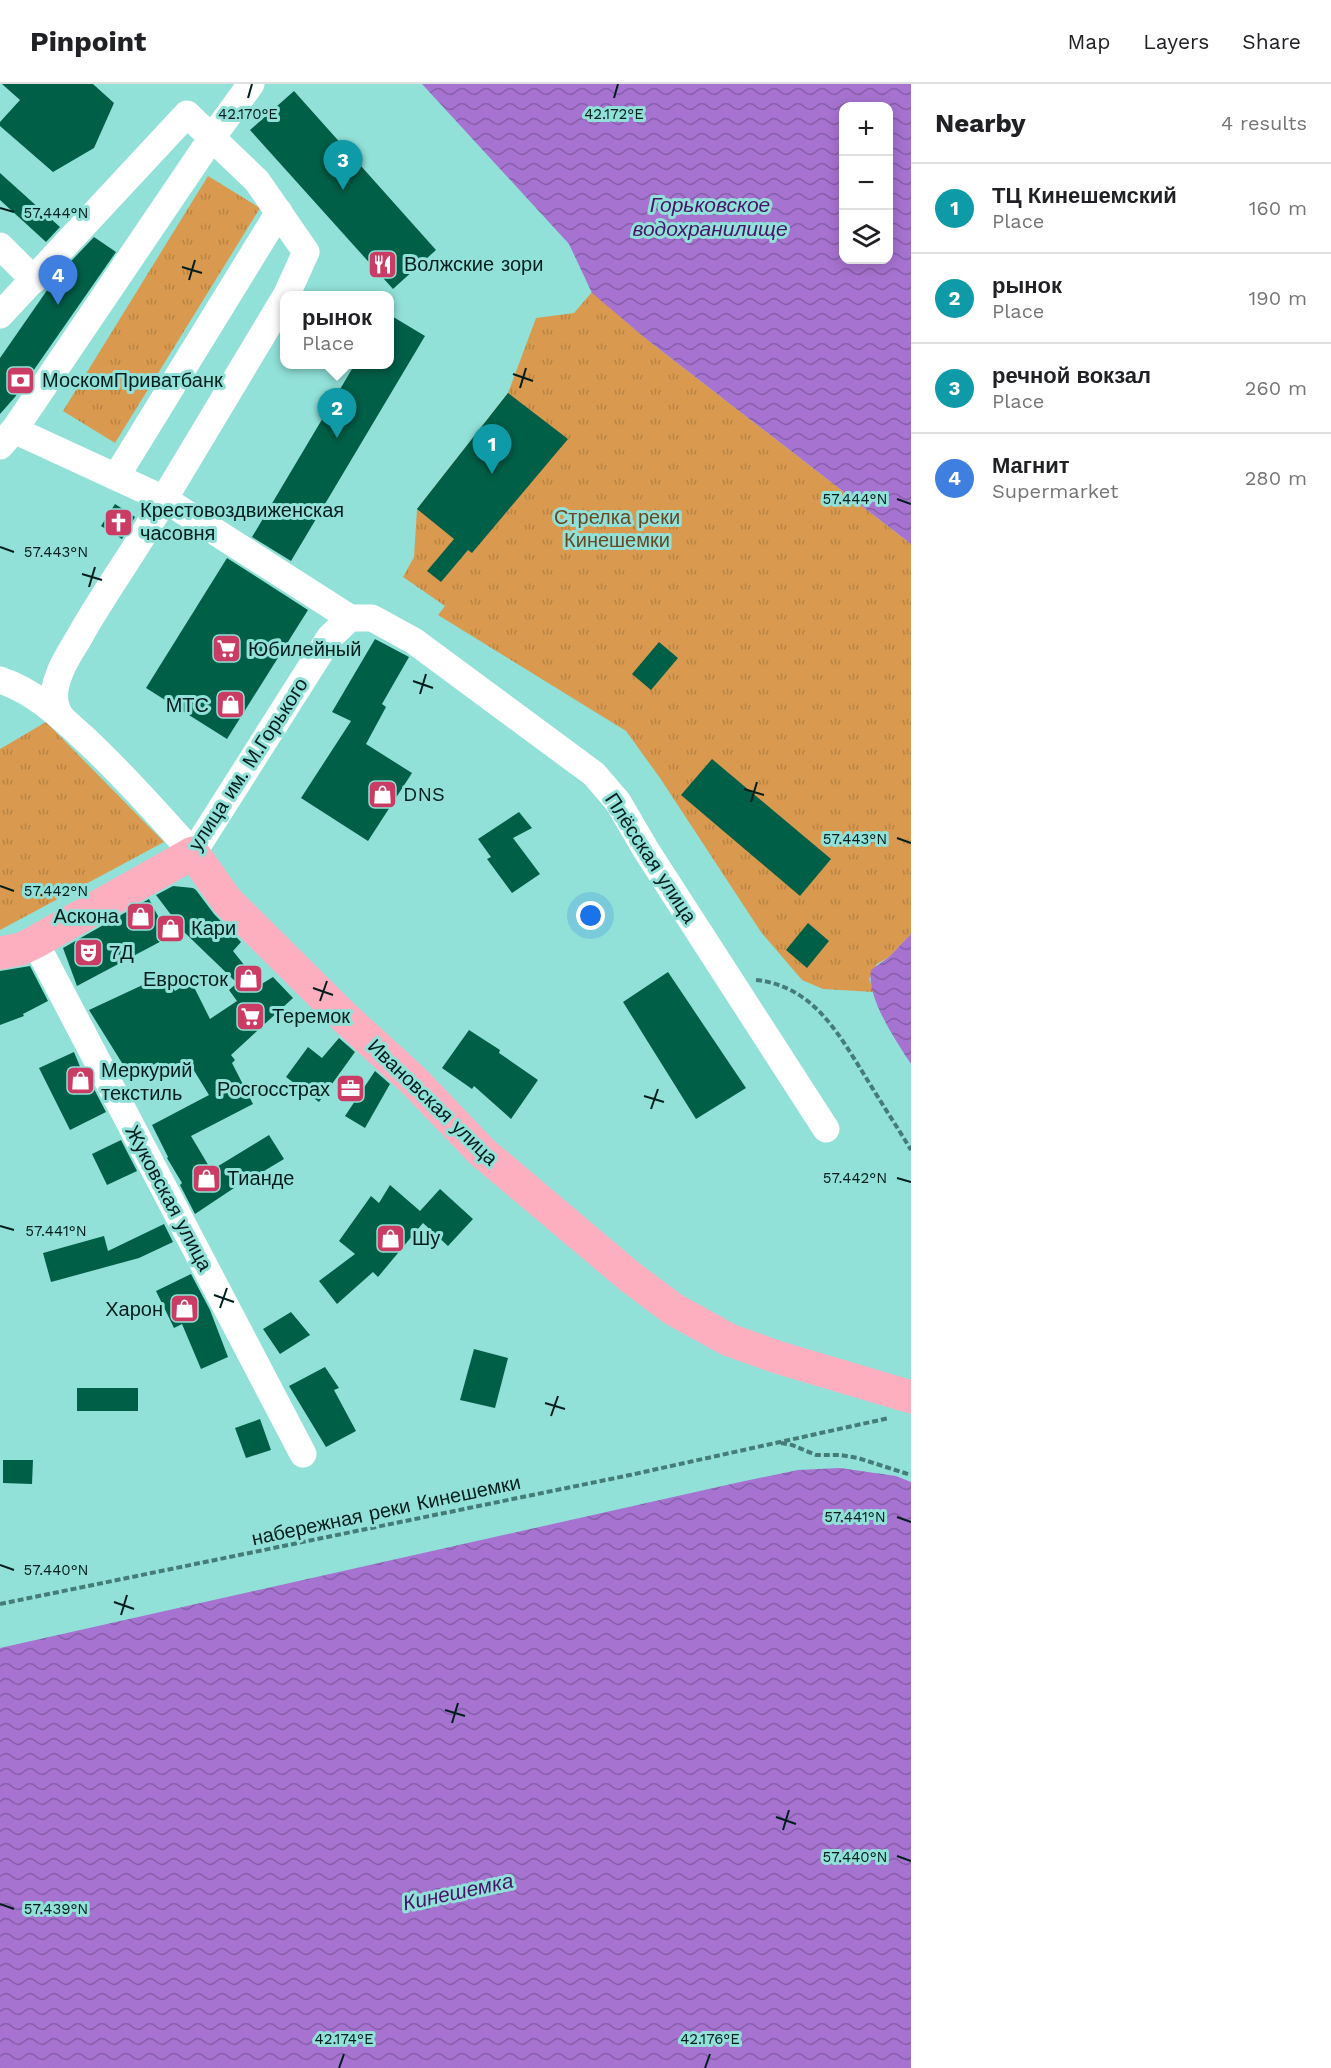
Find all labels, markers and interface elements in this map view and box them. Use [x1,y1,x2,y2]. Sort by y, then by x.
text: Pinpoint [30,25,146,58]
text: Map [1067,29,1110,54]
text: Layers [1143,29,1209,54]
text: Share [1242,29,1301,54]
map controls [839,102,893,264]
button: + [839,102,893,156]
text: 42.170°E [218,105,278,123]
text: 42.172°E [584,105,644,123]
text: Nearby [935,108,1026,138]
text: 4 results [1221,111,1307,135]
pin: 3 [324,141,362,190]
button: − [839,156,893,210]
text: ТЦ Кинешемский [992,183,1177,208]
water label: Горьковское водохранилище [632,192,788,241]
text: 1 [950,196,959,220]
text: 160 m [1249,196,1307,220]
text: 57.444°N [24,204,88,222]
text: Place [992,209,1044,233]
button: layers [839,210,893,264]
restaurant icon: Волжские зори [367,248,399,280]
place label: Волжские зори [404,252,543,276]
pin: 4 [38,256,78,305]
text: рынок [992,273,1062,298]
text: 2 [949,286,960,310]
text: 190 m [1249,286,1307,310]
popup [280,291,394,369]
text: Place [992,299,1044,323]
text: рынок [302,305,372,330]
text: Place [302,331,354,355]
text: речной вокзал [992,363,1151,388]
bank icon: МоскомПриватбанк [5,364,37,396]
place label: МоскомПриватбанк [42,368,223,392]
text: 3 [949,376,960,400]
text: 260 m [1245,376,1307,400]
pin: 2 [318,388,356,438]
text: Place [992,389,1044,413]
pin: 1 [472,424,512,474]
text: Магнит [992,453,1070,478]
text: 4 [948,466,961,490]
text: 280 m [1245,466,1307,490]
text: Supermarket [992,479,1118,503]
text: 57.444°N [823,490,887,508]
place label: Крестовоздвиженская часовня [140,498,344,545]
park label: Стрелка реки Кинешемки [554,505,680,552]
church icon: Крестовоздвиженская часовня [103,506,135,538]
text: 57.443°N [24,543,88,561]
supermarket icon: Юбилейный [211,633,243,665]
place label: Юбилейный [248,637,361,661]
street label: улица им. М.Горького [183,673,313,855]
shop icon: МТС [214,689,246,721]
place label: МТС [166,693,209,717]
shop icon: DNS [366,778,398,810]
place label: DNS [403,782,445,806]
street label: Плёсская улица [600,789,702,928]
text: 57.443°N [823,830,887,848]
text: 57.442°N [24,882,88,900]
shop icon: Аскона [124,900,156,932]
your location [576,901,605,930]
place label: Аскона [53,904,120,928]
shop icon: Кари [154,912,186,944]
place label: Кари [191,916,236,940]
theatre icon: 7Д [72,936,104,968]
place label: 7Д [109,940,134,964]
shop icon: Евросток [233,963,265,995]
place label: Евросток [143,967,228,991]
supermarket icon: Теремок [235,1000,267,1032]
place label: Теремок [272,1004,350,1028]
street label: Ивановская улица [363,1034,504,1171]
place label: Меркурий текстиль [101,1058,192,1105]
shop icon: Меркурий текстиль [64,1065,96,1097]
office icon: Росгосстрах [335,1073,367,1105]
place label: Росгосстрах [217,1077,330,1101]
street label: Жуковская улица [120,1121,218,1276]
shop icon: Тианде [190,1162,222,1194]
place label: Тианде [227,1166,294,1190]
text: 57.442°N [823,1169,887,1187]
text: 57.441°N [25,1222,87,1240]
shop icon: Шу [375,1222,407,1254]
place label: Шу [412,1226,440,1250]
shop icon: Харон [168,1293,200,1325]
place label: Харон [105,1297,163,1321]
street label: набережная реки Кинешемки [249,1470,523,1550]
text: 57.441°N [824,1508,886,1526]
text: 57.440°N [23,1561,89,1579]
text: 57.440°N [822,1848,888,1866]
water label: Кинешемка [400,1868,515,1915]
text: 57.439°N [24,1900,88,1918]
text: 42.174°E [314,2030,374,2048]
text: 42.176°E [680,2030,740,2048]

